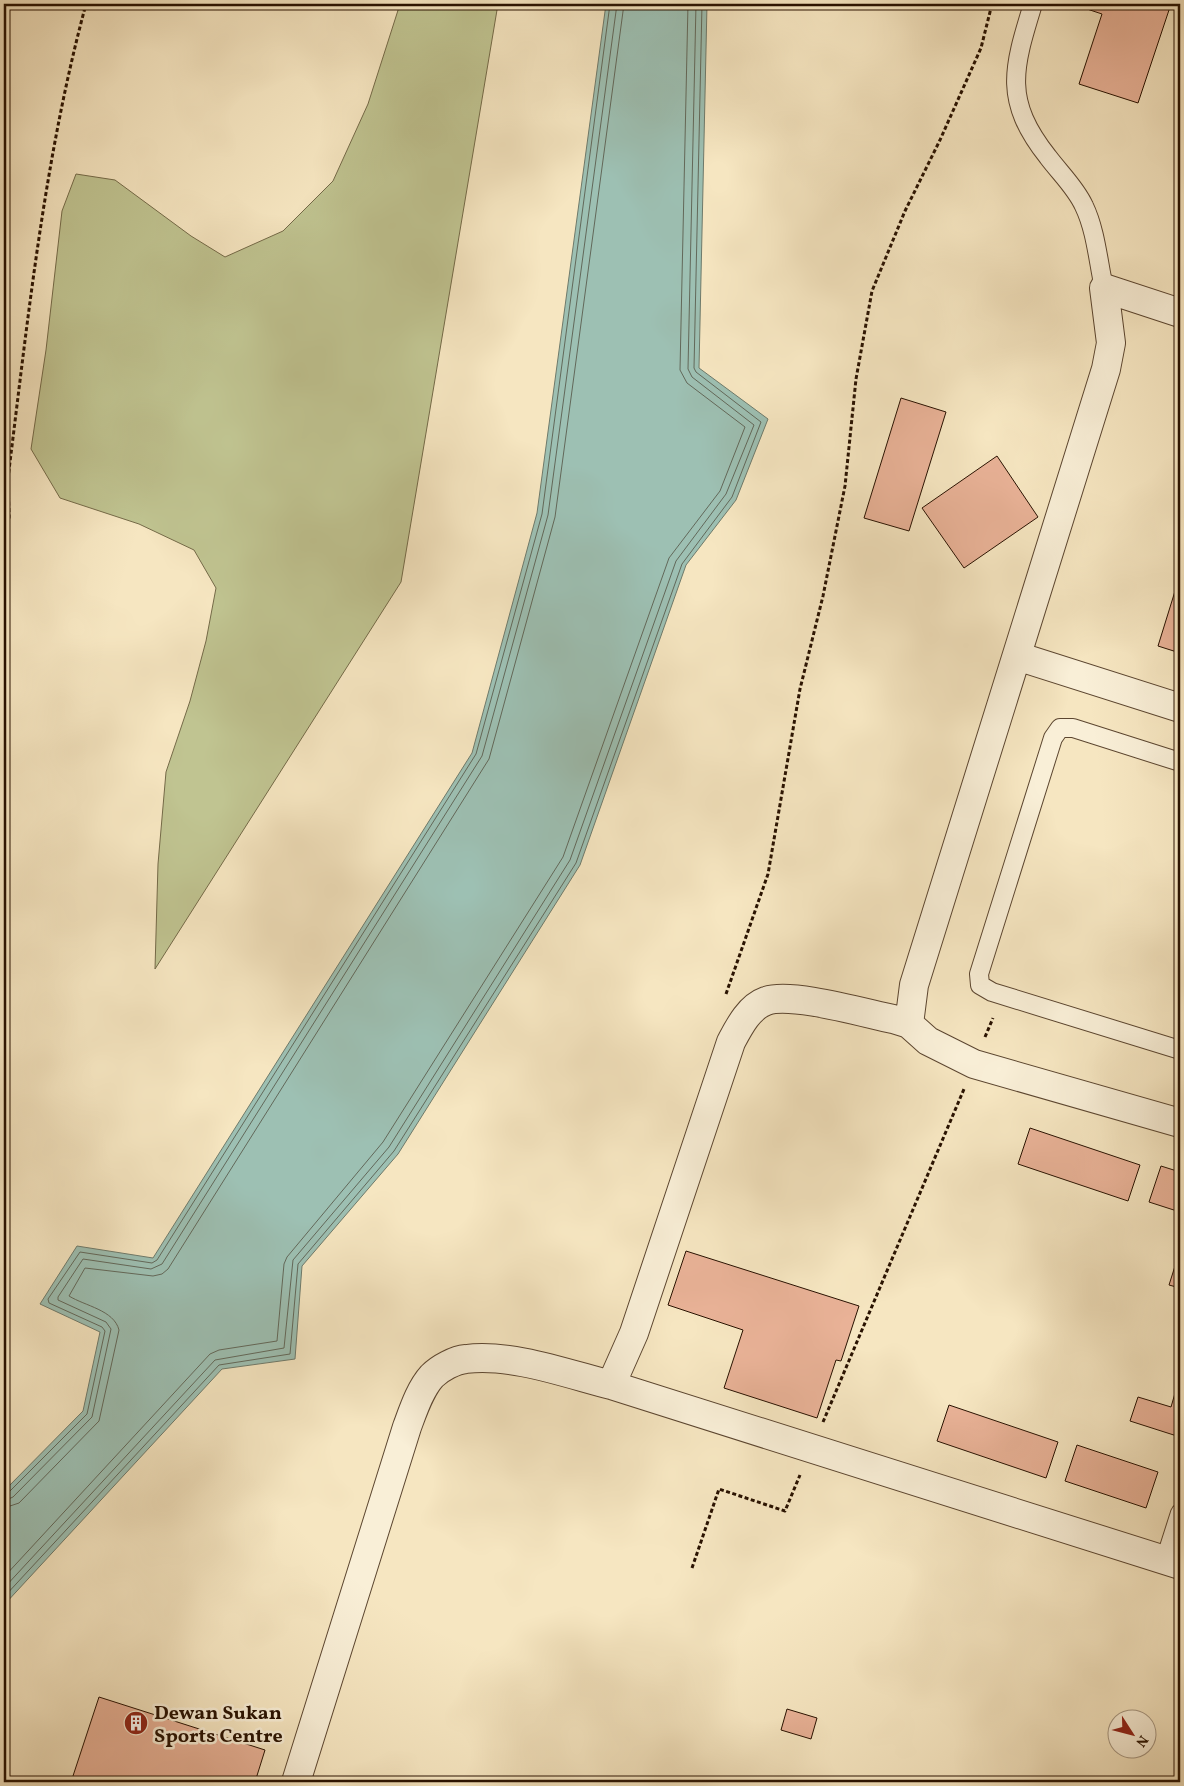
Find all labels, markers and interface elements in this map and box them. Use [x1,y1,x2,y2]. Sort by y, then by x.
place label: Dewan Sukan Sports Centre [154,1700,283,1751]
north arrow [1106,1708,1156,1758]
building icon: Dewan Sukan Sports Centre [123,1710,149,1736]
text: N [1131,1731,1152,1750]

